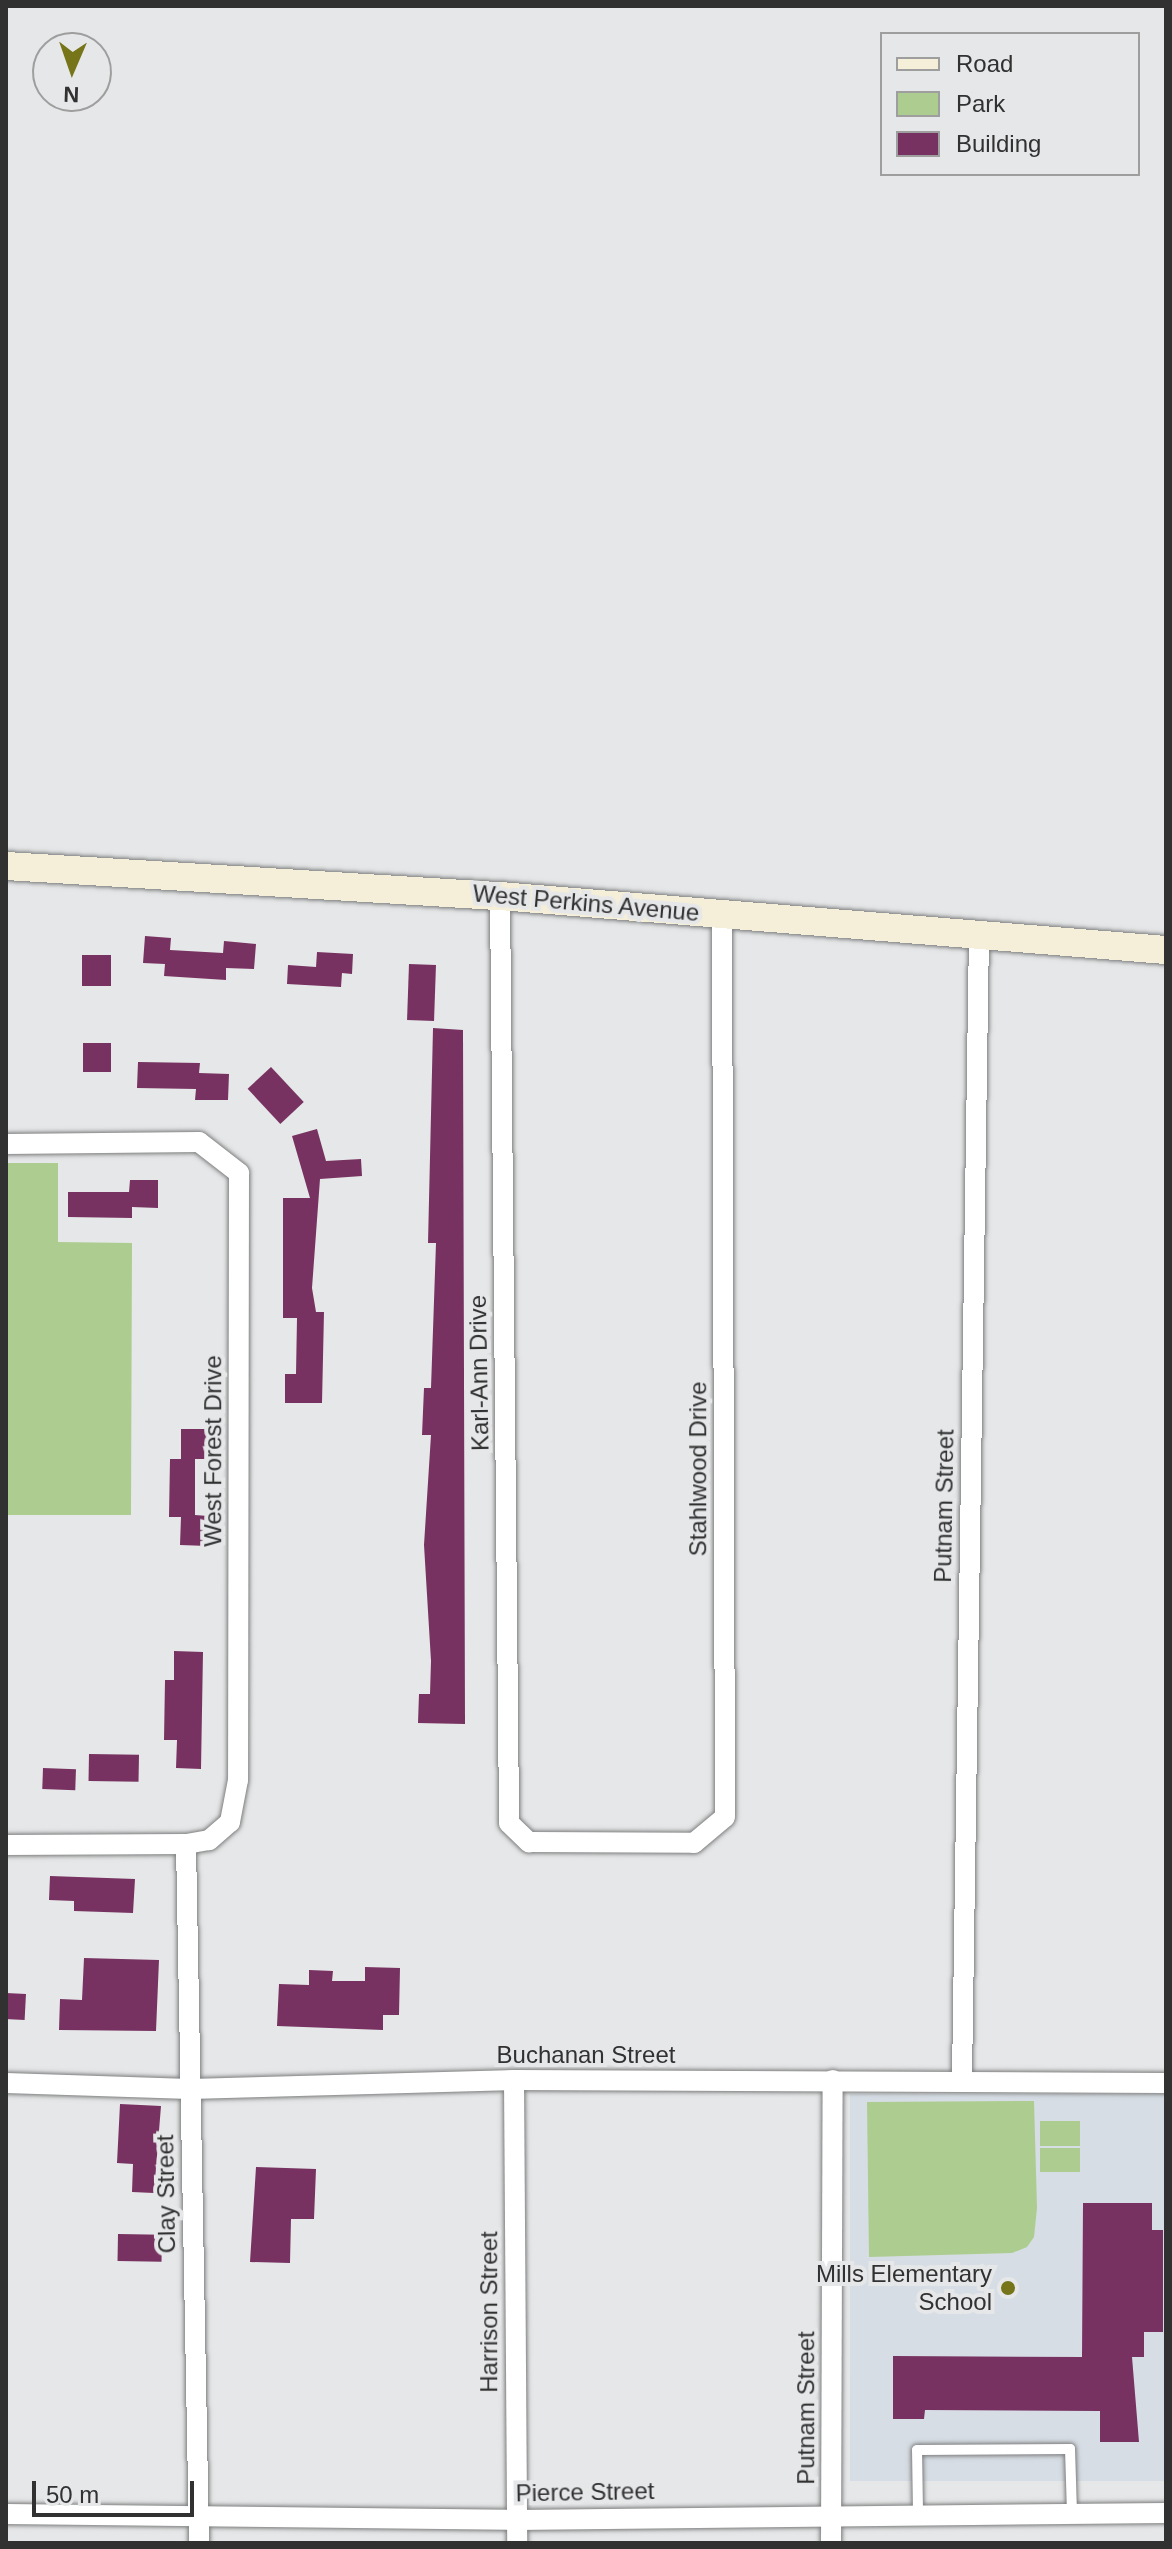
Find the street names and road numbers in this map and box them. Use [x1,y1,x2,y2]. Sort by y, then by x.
street label: West Perkins Avenue [471,879,701,927]
street label: Karl-Ann Drive [463,1295,495,1451]
street label: West Forest Drive [199,1355,227,1547]
street label: Stahlwood Drive [684,1382,712,1556]
street label: Putnam Street [928,1429,960,1583]
street label: Buchanan Street [497,2041,675,2069]
street label: Clay Street [151,2134,181,2254]
street label: Harrison Street [475,2231,503,2393]
street label: Putnam Street [792,2331,820,2485]
street label: Pierce Street [515,2476,655,2508]

